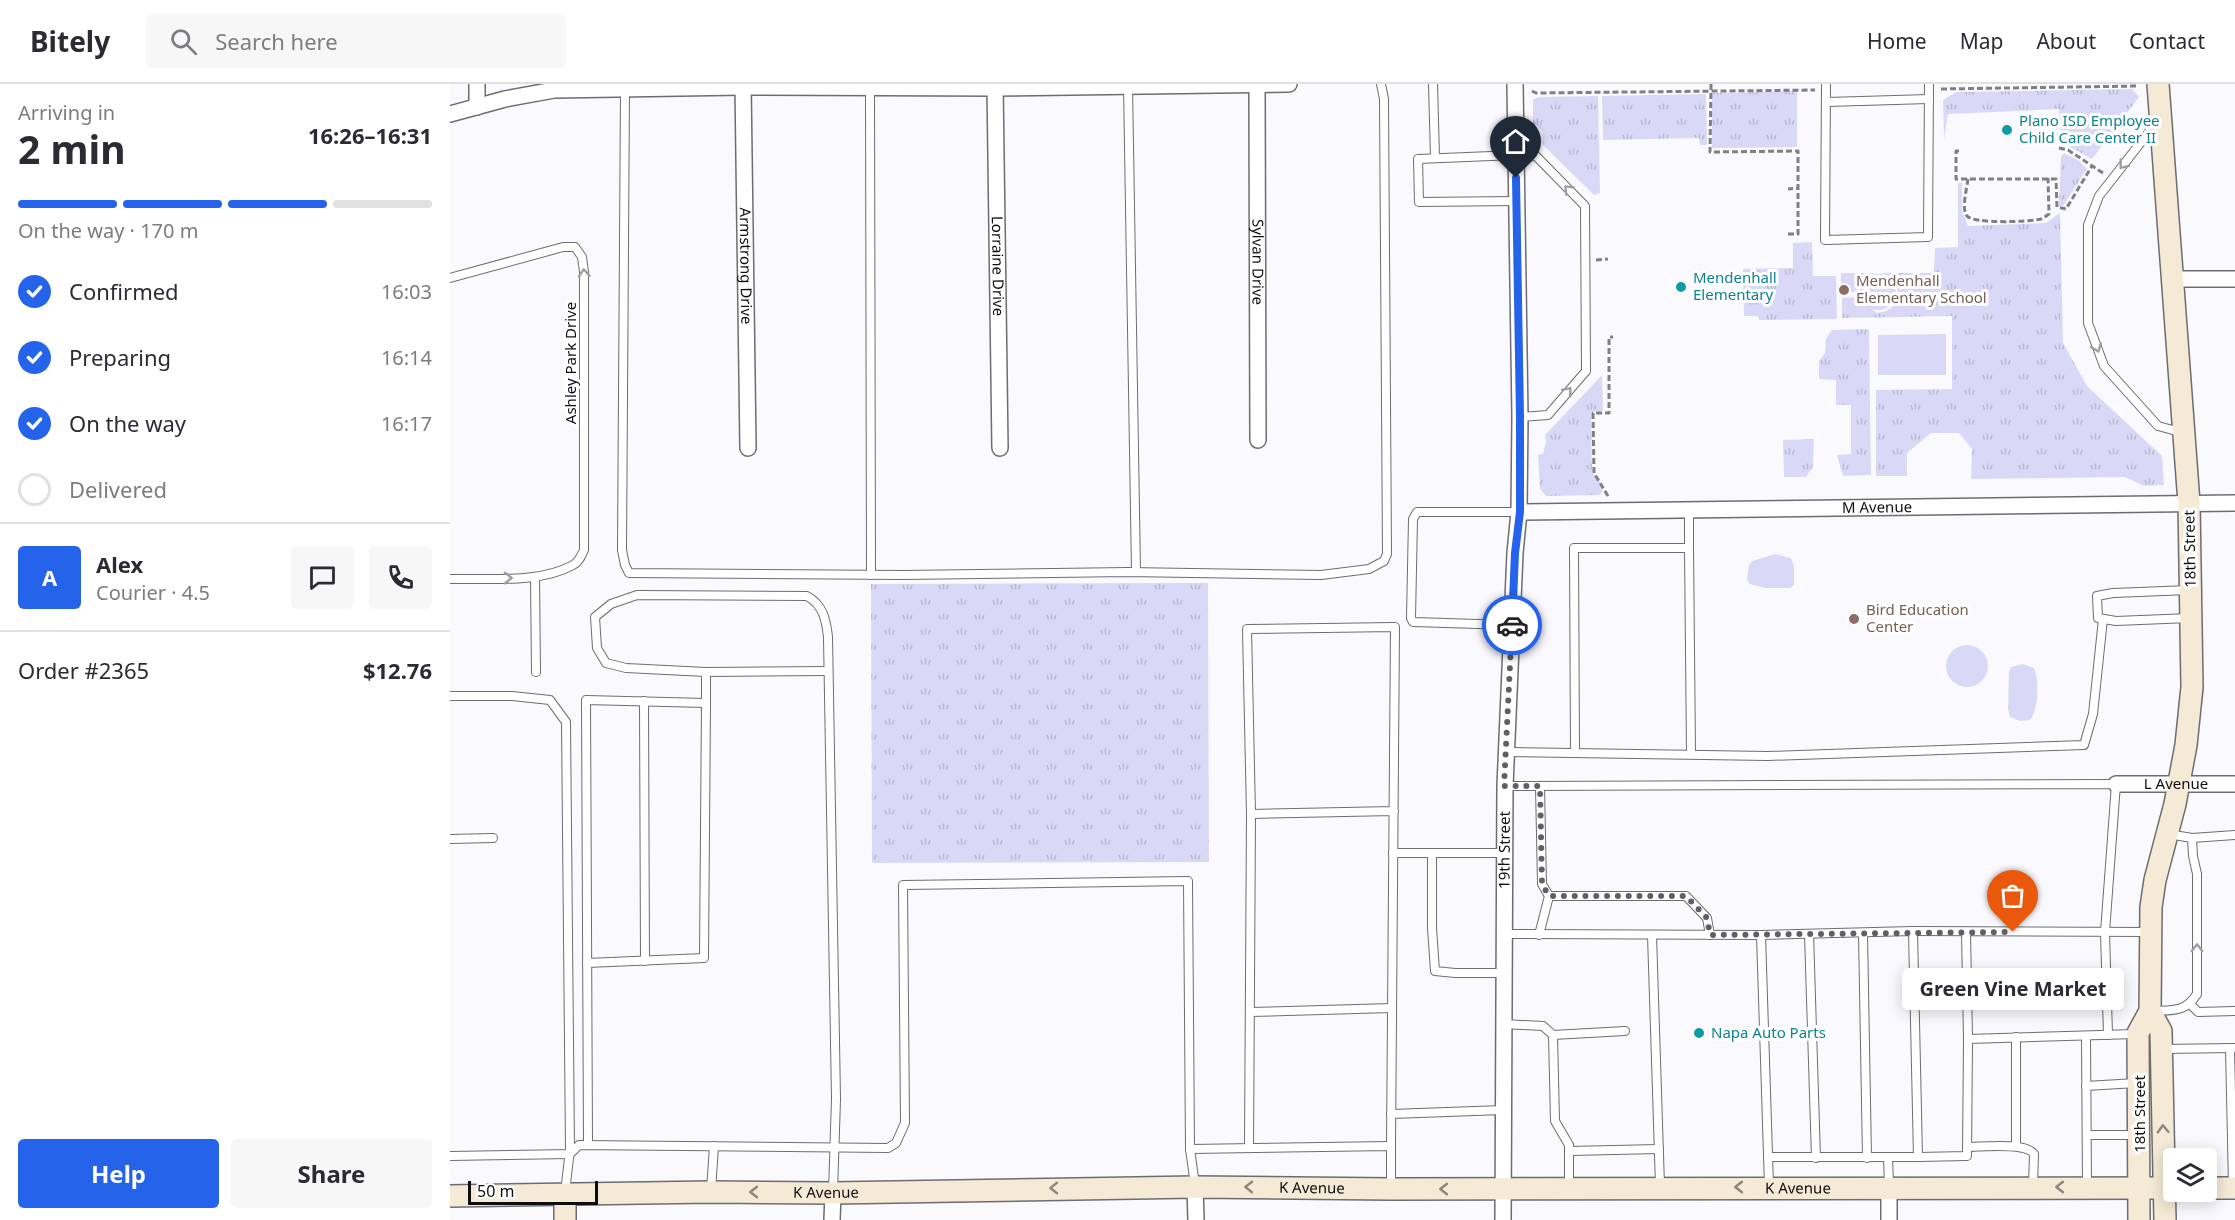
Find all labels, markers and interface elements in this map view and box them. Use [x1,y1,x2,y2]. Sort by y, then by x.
search box [146,14,566,68]
text: Bitely [30,22,110,60]
icon: search [167,25,200,58]
text: Search here [215,26,338,56]
text: Home [1867,27,1927,55]
text: Map [1960,27,2003,55]
text: About [2036,27,2096,55]
text: Contact [2129,27,2205,55]
text: Arriving in [18,99,115,126]
place label: Plano ISD Employee Child Care Center II [2019,110,2160,147]
pin [1490,116,1541,178]
text: 16:26–16:31 [308,120,432,150]
text: 2 min [18,122,125,175]
marker: Plano ISD Employee Child Care Center II [2000,123,2014,137]
icon: home [1499,125,1532,158]
one-way arrow [2119,159,2130,170]
one-way arrow [1565,185,1575,196]
street label: Armstrong Drive [736,207,757,325]
street label: Lorraine Drive [988,216,1009,316]
text: On the way · 170 m [18,217,198,244]
street label: Sylvan Drive [1248,219,1269,305]
place label: Mendenhall Elementary [1693,267,1777,304]
one-way arrow [577,268,590,277]
place label: Mendenhall Elementary School [1856,270,1987,307]
icon: check [18,275,51,308]
text: Confirmed [69,276,179,306]
text: 16:03 [381,278,432,305]
marker: Mendenhall Elementary [1674,280,1688,294]
marker: Mendenhall Elementary School [1837,283,1851,297]
street label: Ashley Park Drive [560,302,580,424]
icon: check [18,341,51,374]
text: Preparing [69,342,171,372]
one-way arrow [2090,342,2102,353]
text: 16:14 [381,344,432,371]
one-way arrow [1561,387,1572,398]
icon: check [18,407,51,440]
text: On the way [69,408,186,438]
text: 16:17 [381,410,432,437]
text: Delivered [69,474,167,504]
street label: M Avenue [1842,496,1912,517]
street label: 18th Street [2178,509,2200,588]
button: chat [291,546,354,609]
button: phone [369,546,432,609]
text: Alex [96,549,143,579]
text: A [42,562,57,592]
one-way arrow [504,571,513,584]
text: Courier · 4.5 [96,579,210,606]
courier [1482,595,1542,655]
place label: Bird Education Center [1866,599,1969,636]
icon: car [1496,609,1529,642]
marker: Bird Education Center [1847,612,1861,626]
text: Order #2365 [18,655,149,685]
text: $12.76 [363,655,432,685]
street label: L Avenue [2144,773,2208,793]
street label: 19th Street [1494,811,1514,889]
pin [1987,870,2038,932]
icon: bag [1996,879,2029,912]
one-way arrow [2191,943,2203,952]
callout: Green Vine Market [1902,968,2124,1010]
text: Green Vine Market [1919,975,2107,1002]
place label: Napa Auto Parts [1711,1022,1826,1042]
marker: Napa Auto Parts [1692,1026,1706,1040]
street label: 18th Street [2129,1075,2149,1153]
one-way arrow [2157,1125,2169,1134]
button: Help [18,1139,219,1208]
button: Share [231,1139,432,1208]
map controls [2163,1148,2217,1202]
button: layers [2163,1148,2217,1202]
street label: K Avenue [1279,1177,1345,1198]
street label: K Avenue [1765,1177,1831,1198]
scale bar [468,1178,598,1206]
text: 50 m [477,1180,514,1202]
one-way arrow [1244,1181,1253,1193]
one-way arrow [1734,1181,1743,1193]
one-way arrow [2055,1181,2064,1193]
street label: K Avenue [793,1182,859,1202]
one-way arrow [1049,1182,1058,1195]
one-way arrow [1439,1183,1448,1195]
one-way arrow [749,1186,758,1198]

